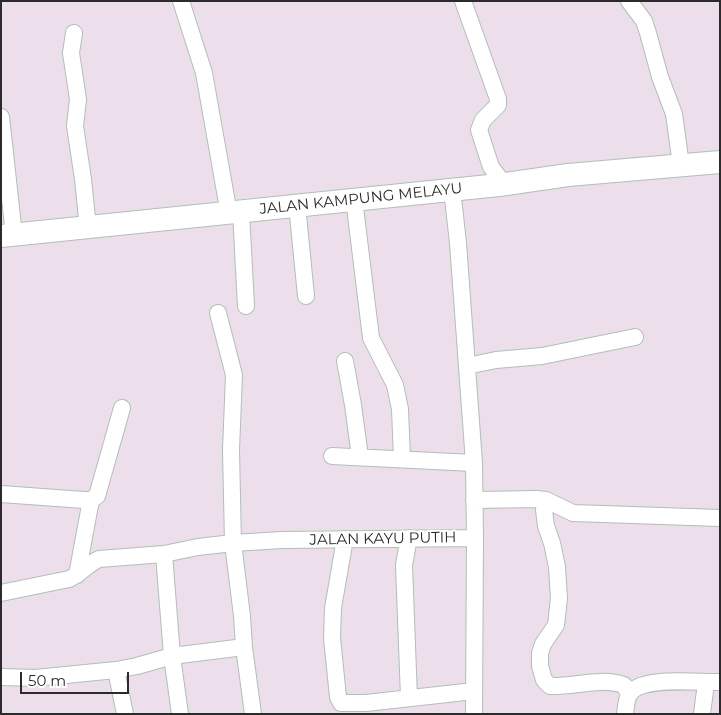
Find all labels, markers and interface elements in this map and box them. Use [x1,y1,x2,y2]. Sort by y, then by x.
street label: JALAN KAMPUNG MELAYU [259,179,463,219]
street label: JALAN KAYU PUTIH [309,529,457,549]
scale bar [22,662,131,694]
text: 50 m [28,671,66,690]

